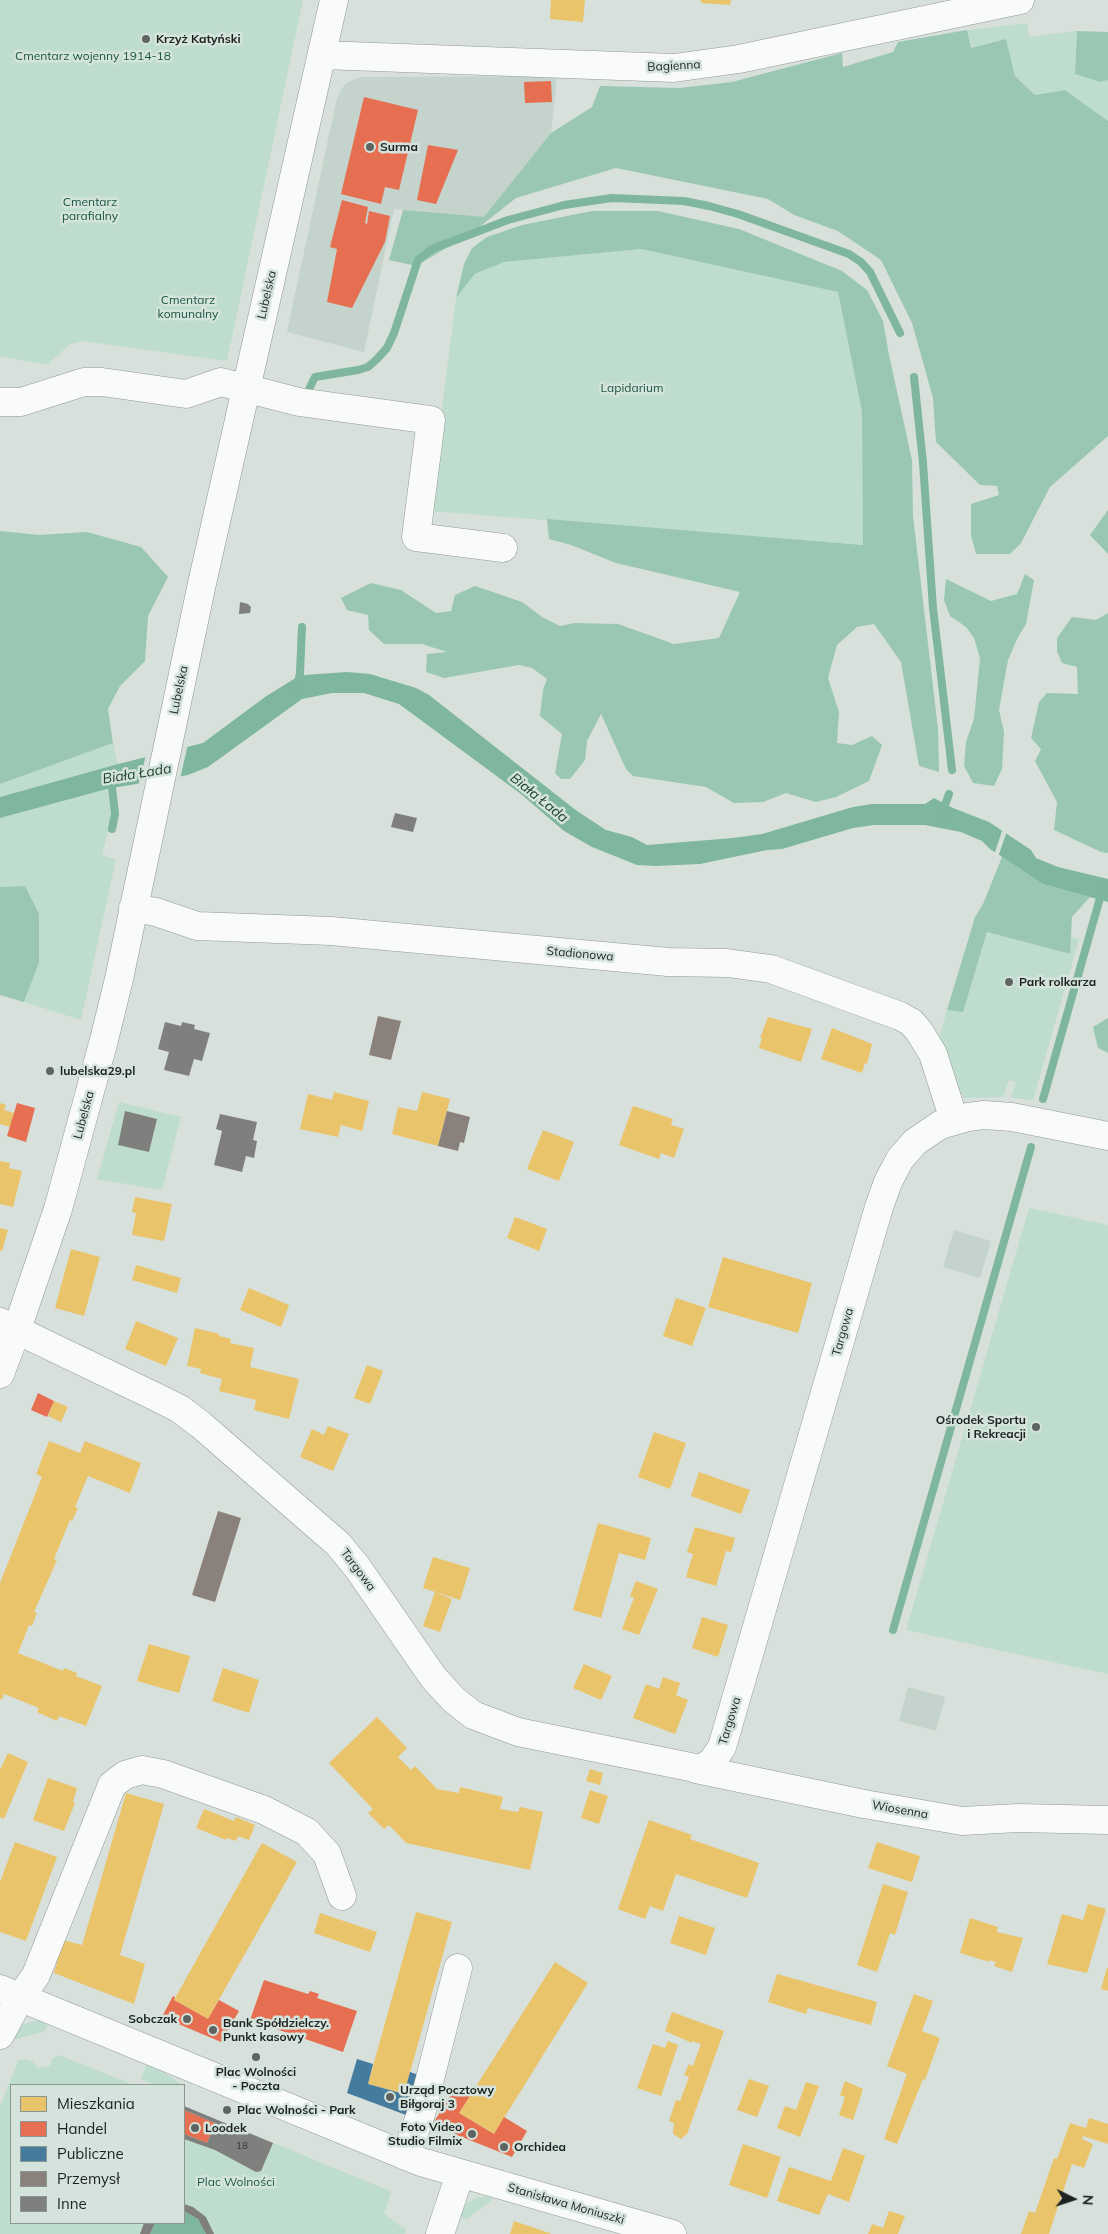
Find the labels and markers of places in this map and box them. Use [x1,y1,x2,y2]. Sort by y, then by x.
place label: Krzyż Katyński [156,32,241,46]
marker: Krzyż Katyński [140,33,152,45]
place label: Surma [380,140,418,154]
marker: Surma [364,141,376,153]
place label: Park rolkarza [1019,975,1096,989]
marker: Park rolkarza [1003,976,1015,988]
place label: lubelska29.pl [60,1064,135,1078]
marker: lubelska29.pl [44,1065,56,1077]
place label: Ośrodek Sportu i Rekreacji [936,1413,1026,1441]
marker: Ośrodek Sportu i Rekreacji [1030,1421,1042,1433]
place label: Sobczak [128,2012,177,2026]
marker: Sobczak [181,2013,193,2025]
place label: Bank Spółdzielczy. Punkt kasowy [223,2016,329,2044]
marker: Bank Spółdzielczy. Punkt kasowy [207,2024,219,2036]
marker: Plac Wolności - Poczta [250,2051,262,2063]
place label: Plac Wolności - Poczta [216,2065,296,2093]
place label: Urząd Pocztowy Biłgoraj 3 [400,2083,494,2111]
marker: Urząd Pocztowy Biłgoraj 3 [384,2091,396,2103]
place label: Plac Wolności - Park [237,2103,356,2117]
marker: Plac Wolności - Park [221,2104,233,2116]
place label: Foto Video Studio Filmix [388,2120,462,2148]
place label: Loodek [205,2121,247,2135]
marker: Loodek [189,2122,201,2134]
marker: Foto Video Studio Filmix [466,2128,478,2140]
place label: Orchidea [514,2140,566,2154]
marker: Orchidea [498,2141,510,2153]

